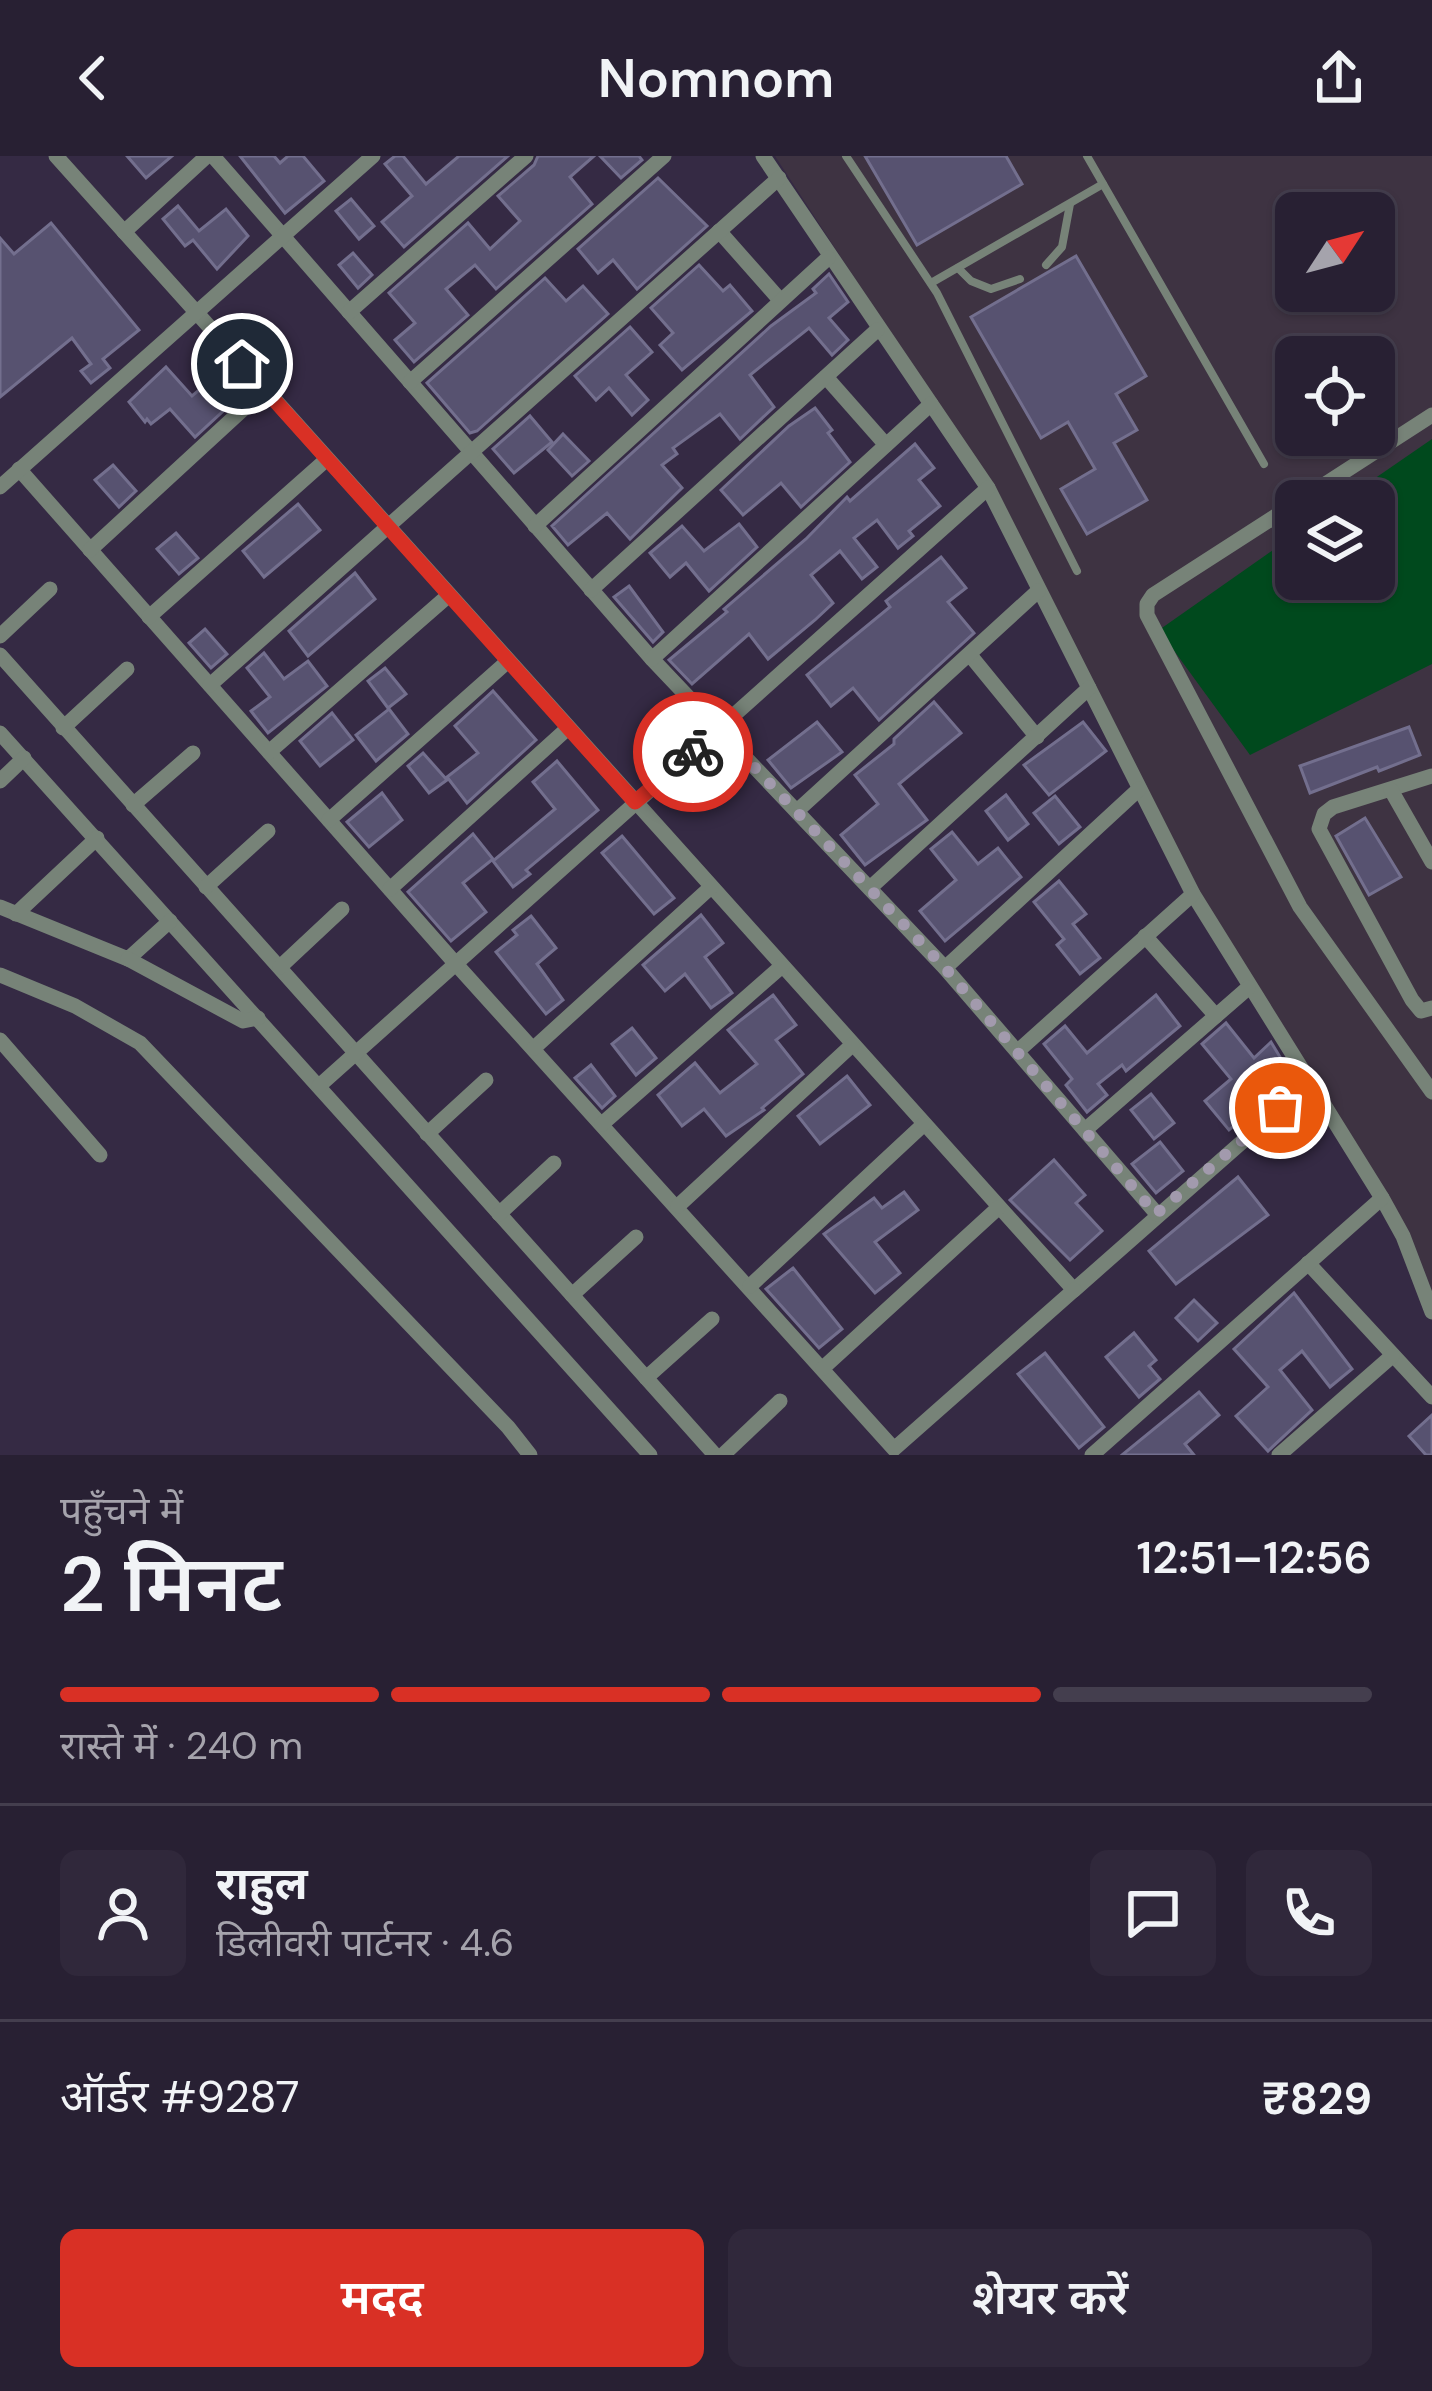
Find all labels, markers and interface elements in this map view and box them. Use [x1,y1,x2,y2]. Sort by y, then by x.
text: Nomnom [598,43,834,114]
icon: back [60,45,126,111]
icon: share [1306,45,1372,111]
north arrow [1275,192,1395,312]
map controls [1275,192,1395,600]
pin [191,313,293,415]
icon: home [209,331,275,397]
button: locate [1275,336,1395,456]
button: layers [1275,480,1395,600]
courier [633,692,753,812]
icon: bike [660,719,726,785]
pin [1229,1057,1331,1159]
icon: bag [1247,1075,1313,1141]
text: पहुँचने में [60,1485,183,1536]
text: 12:51–12:56 [1137,1528,1372,1587]
text: 2 मिनट [60,1534,282,1635]
text: रास्ते में · 240 m [60,1720,303,1771]
button: person [60,1850,186,1976]
button: chat [1090,1850,1216,1976]
button: phone [1246,1850,1372,1976]
text: राहुल [216,1854,308,1913]
text: डिलीवरी पार्टनर · 4.6 [216,1917,514,1968]
text: ऑर्डर #9287 [60,2067,300,2126]
text: ₹829 [1262,2069,1372,2128]
button: मदद [60,2229,704,2367]
button: शेयर करें [728,2229,1372,2367]

